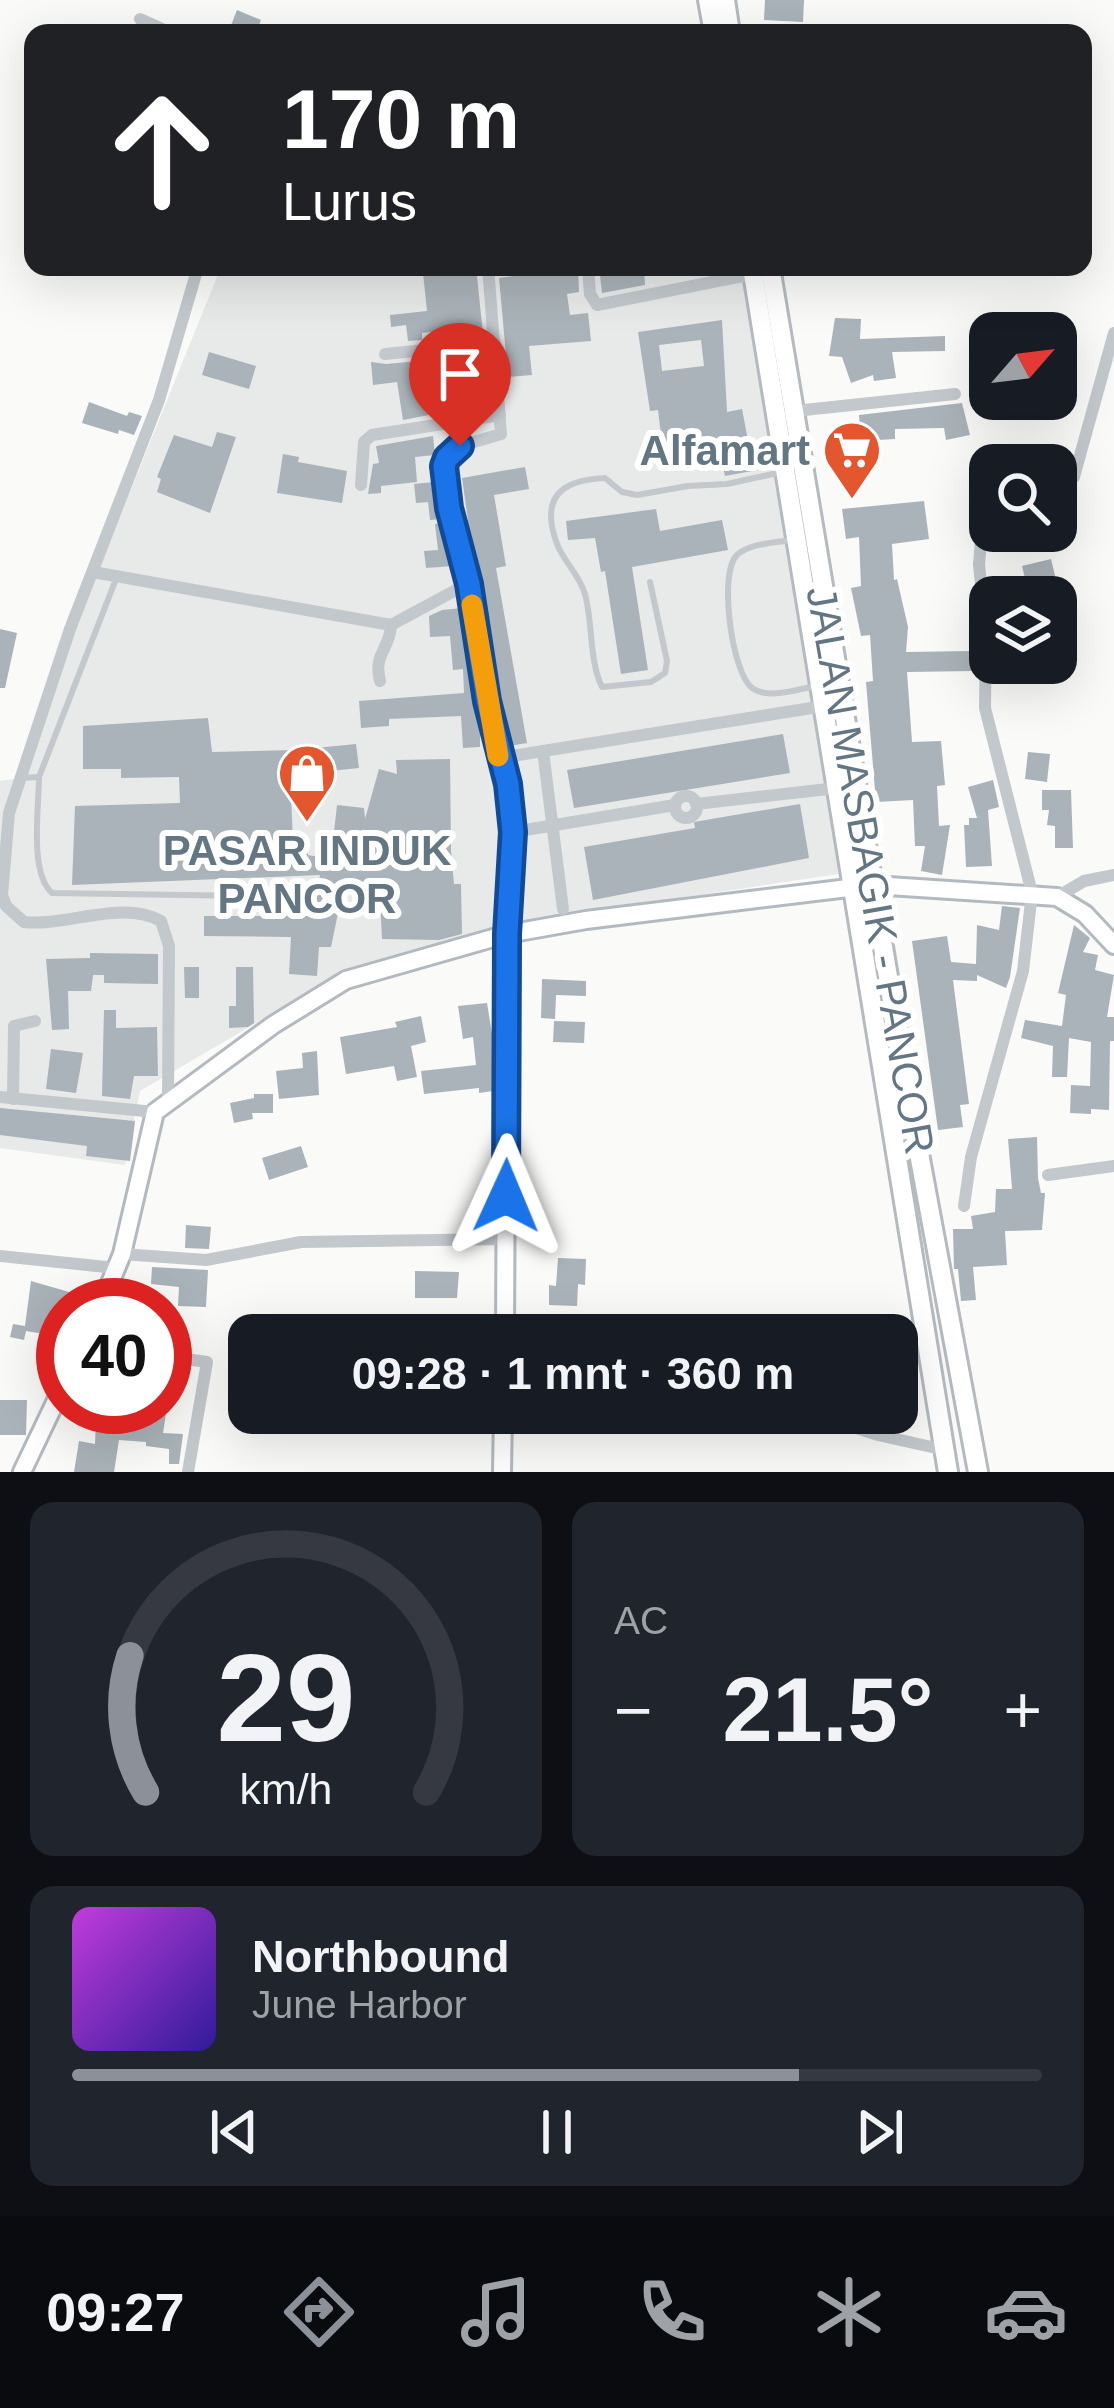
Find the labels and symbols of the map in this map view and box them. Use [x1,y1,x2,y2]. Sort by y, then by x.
north arrow [969,312,1077,420]
pin [409,323,511,446]
supermarket icon: Alfamart [821,419,883,501]
place label: Alfamart [640,427,810,474]
street label: JALAN MASBAGIK - PANCOR [797,583,944,1158]
shop icon: PASAR INDUK PANCOR [276,742,338,824]
place label: PASAR INDUK PANCOR [163,827,451,922]
position arrow [443,1133,569,1259]
speed limit sign: 40 [36,1278,192,1434]

